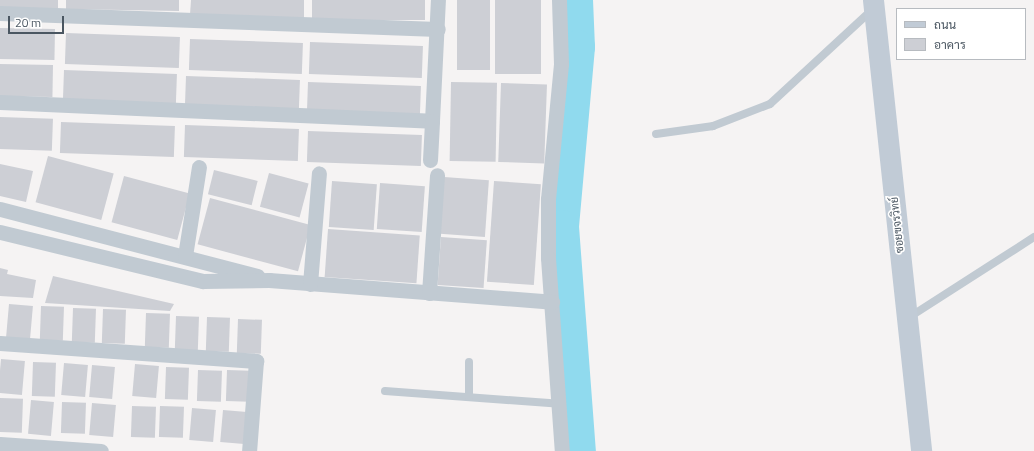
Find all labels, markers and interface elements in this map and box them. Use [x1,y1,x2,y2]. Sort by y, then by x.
scale bar [10,8,66,34]
legend [896,8,1026,60]
text: 20 m [15,13,41,32]
text: ถนน [934,15,956,34]
text: อาคาร [934,35,966,54]
street label: ซอยขจรวิทย์ [887,196,907,254]

